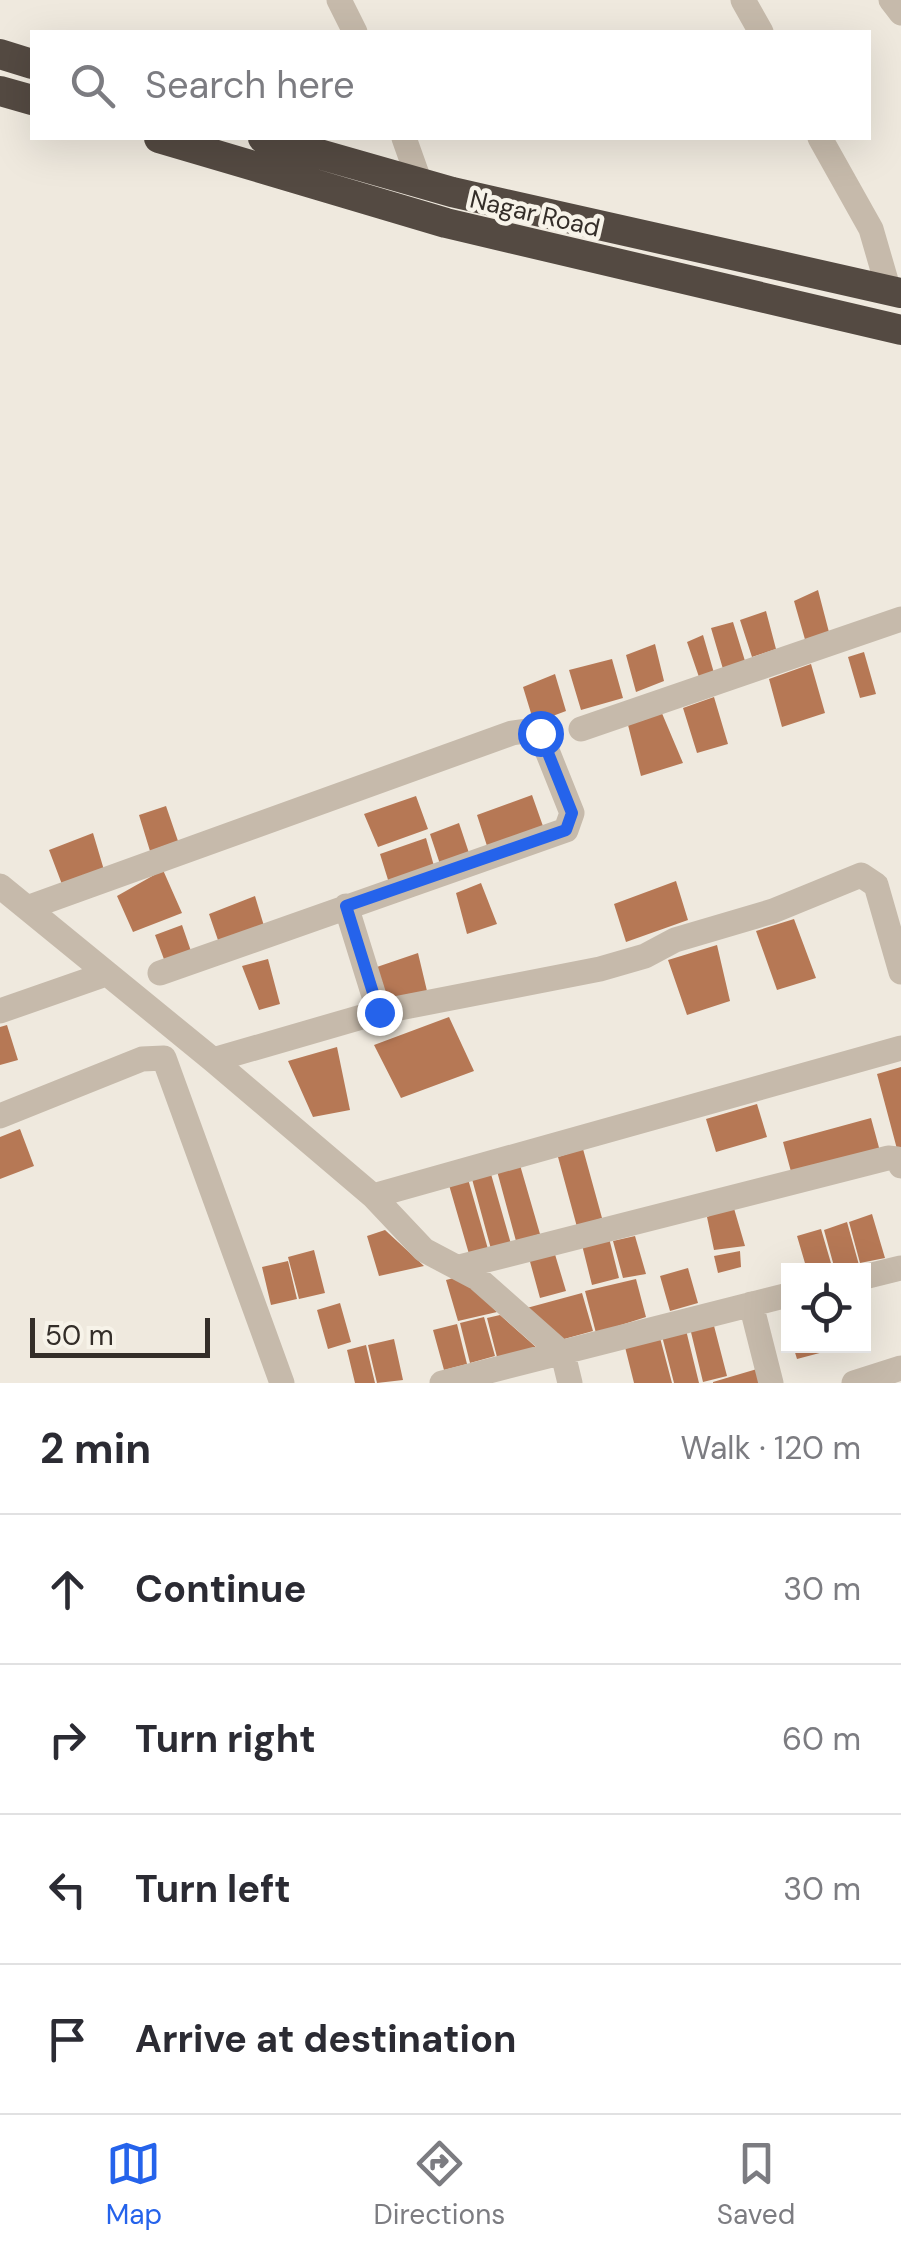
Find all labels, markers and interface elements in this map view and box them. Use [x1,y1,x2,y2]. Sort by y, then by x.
search box [30,30,871,140]
icon: search [65,58,120,113]
text: Search here [145,60,355,110]
street label: Nagar Road [467,183,603,244]
route start [518,711,564,757]
route end [357,990,403,1036]
map controls [781,1263,871,1353]
button: locate [781,1263,871,1353]
scale bar [30,1313,210,1358]
text: 50 m [45,1317,114,1354]
text: 2 min [40,1421,151,1476]
text: Walk · 120 m [681,1427,861,1469]
icon: ahead [40,1562,95,1617]
text: Continue [135,1564,306,1614]
text: 30 m [783,1568,861,1610]
icon: right [40,1712,95,1767]
text: Turn right [135,1714,316,1764]
text: 60 m [782,1718,861,1760]
icon: left [40,1862,95,1917]
text: Turn left [135,1864,291,1914]
text: 30 m [783,1868,861,1910]
icon: arrive [40,2012,95,2067]
text: Arrive at destination [135,2014,517,2064]
tab: Map [106,2136,162,2233]
tab: Directions [374,2136,505,2233]
tab: Saved [717,2136,795,2233]

